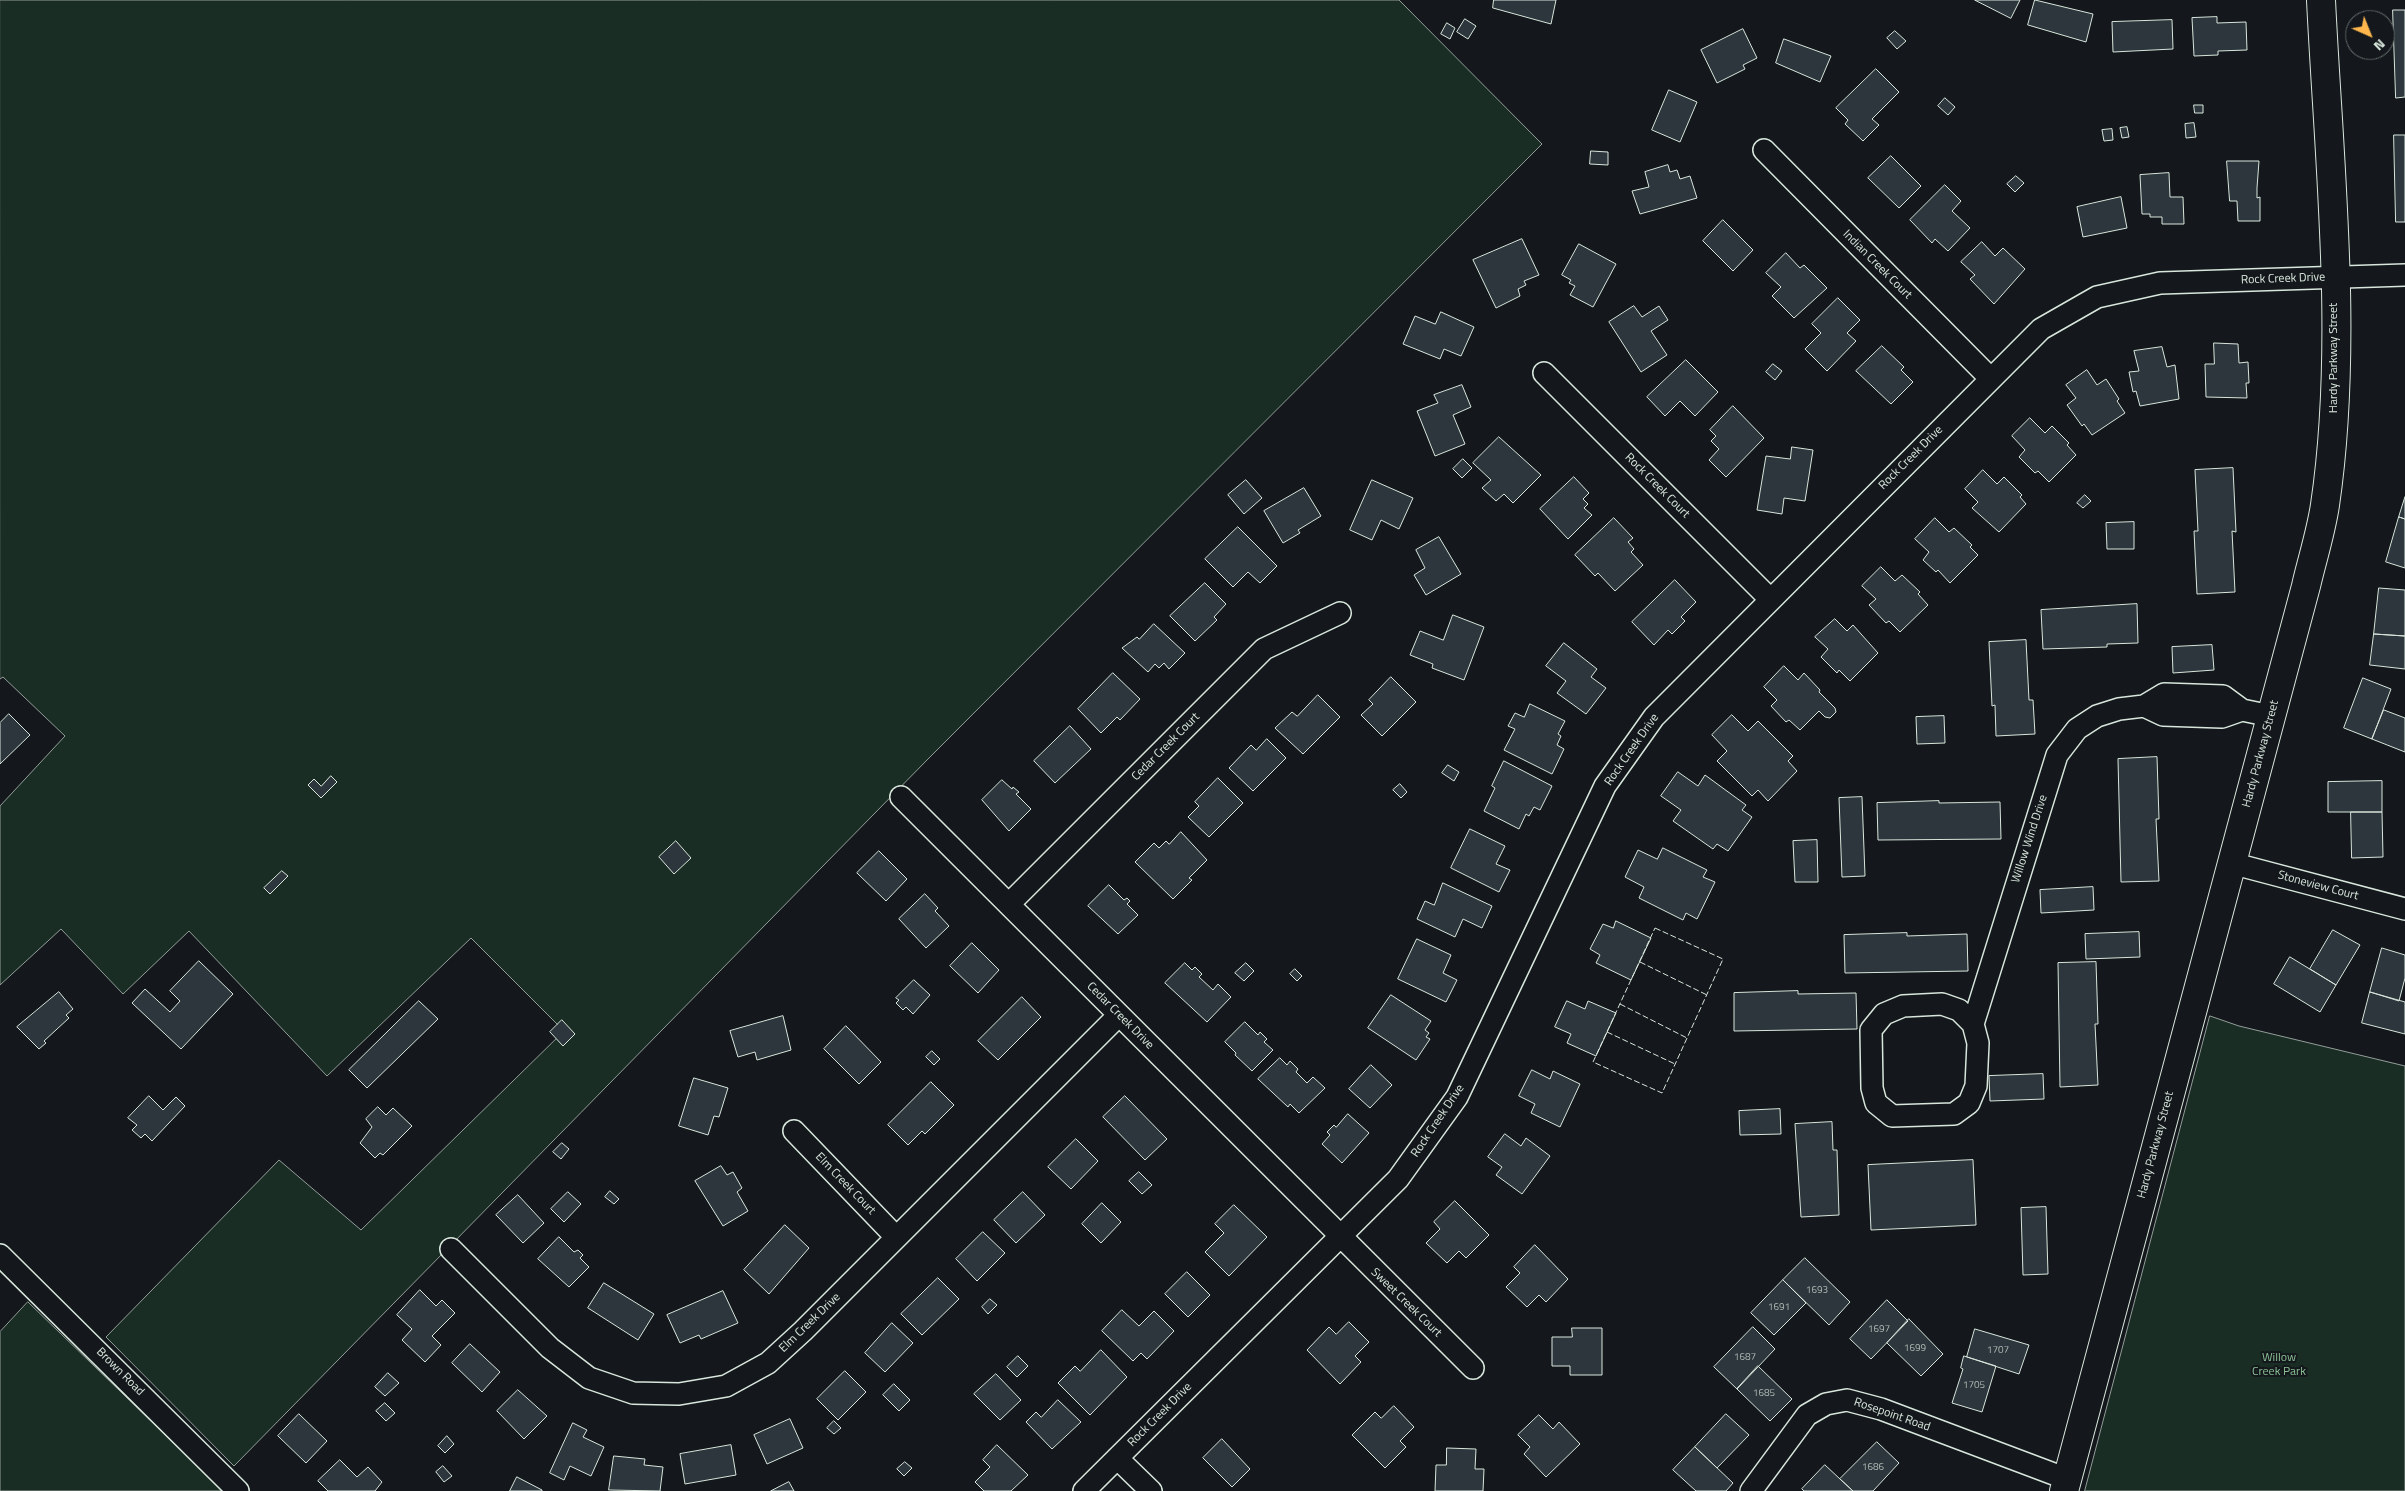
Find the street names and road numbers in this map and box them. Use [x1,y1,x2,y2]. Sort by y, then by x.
street label: Indian Creek Court [1839,227,1915,303]
street label: Rock Creek Drive [2241,270,2325,288]
street label: Hardy Parkway Street [2327,303,2341,413]
street label: Rock Creek Drive [1876,423,1946,493]
street label: Rock Creek Court [1622,451,1692,521]
street label: Hardy Parkway Street [2240,699,2282,809]
street label: Cedar Creek Court [1129,710,1203,784]
street label: Rock Creek Drive [1602,711,1662,789]
street label: Willow Wind Drive [2009,793,2051,885]
street label: Stoneview Court [2276,868,2360,904]
street label: Cedar Creek Drive [1083,979,1157,1053]
street label: Rock Creek Drive [1408,1082,1468,1160]
street label: Hardy Parkway Street [2135,1090,2177,1200]
street label: Elm Creek Court [812,1150,878,1218]
street label: Sweet Creek Court [1368,1266,1444,1340]
street label: Elm Creek Drive [776,1290,844,1356]
street label: Brown Road [93,1345,147,1399]
street label: Rock Creek Drive [1125,1380,1195,1450]
street label: Rosepoint Road [1852,1395,1932,1435]

